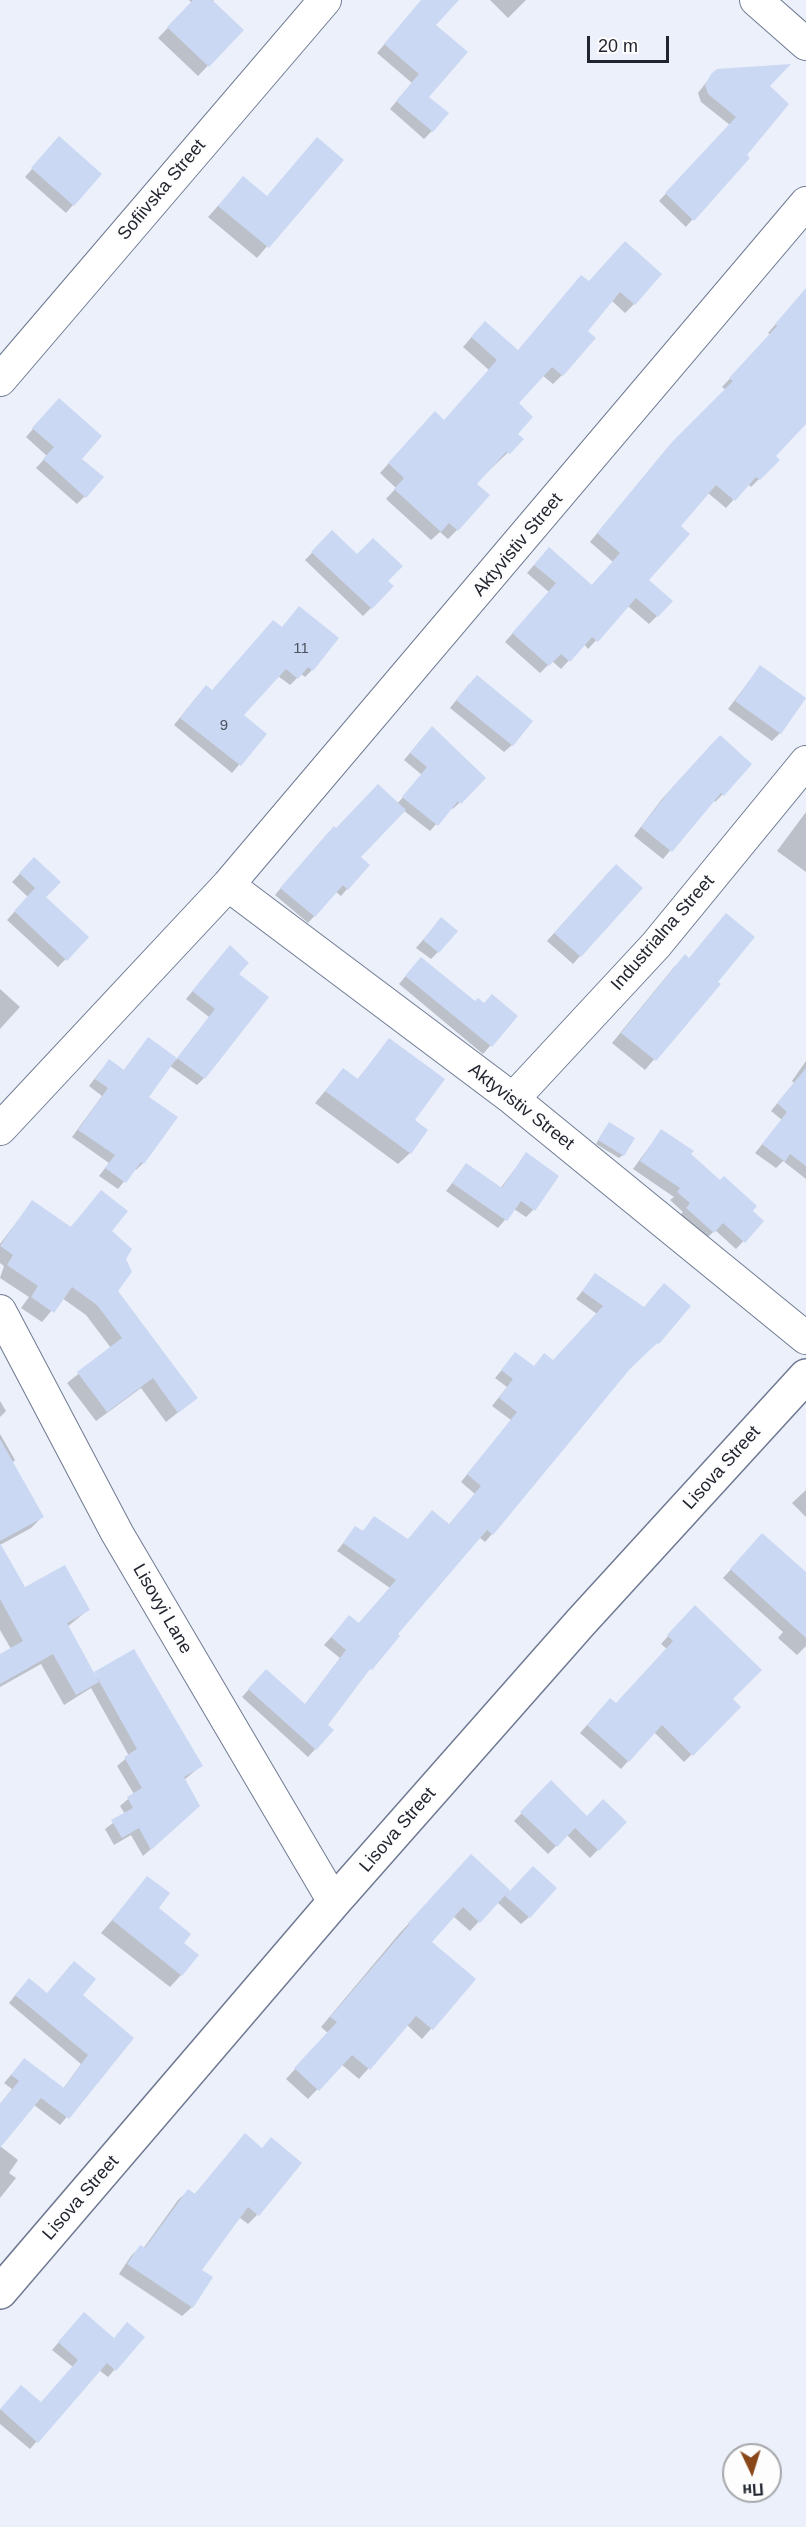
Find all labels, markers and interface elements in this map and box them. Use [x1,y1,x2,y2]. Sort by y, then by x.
scale bar [590,24,672,62]
text: 20 m [598,36,638,56]
street label: Sofiivska Street [114,135,210,245]
street label: Aktyvistiv Street [469,489,567,601]
house number: 11 [293,640,309,658]
house number: 9 [220,717,228,735]
street label: Industrialna Street [607,871,719,995]
street label: Aktyvistiv Street [464,1059,578,1155]
street label: Lisova Street [679,1422,765,1514]
street label: Lisovyi Lane [128,1560,196,1658]
street label: Lisova Street [355,1783,441,1877]
street label: Lisova Street [38,2151,124,2245]
north arrow [722,2443,782,2503]
text: Пн [742,2480,764,2499]

